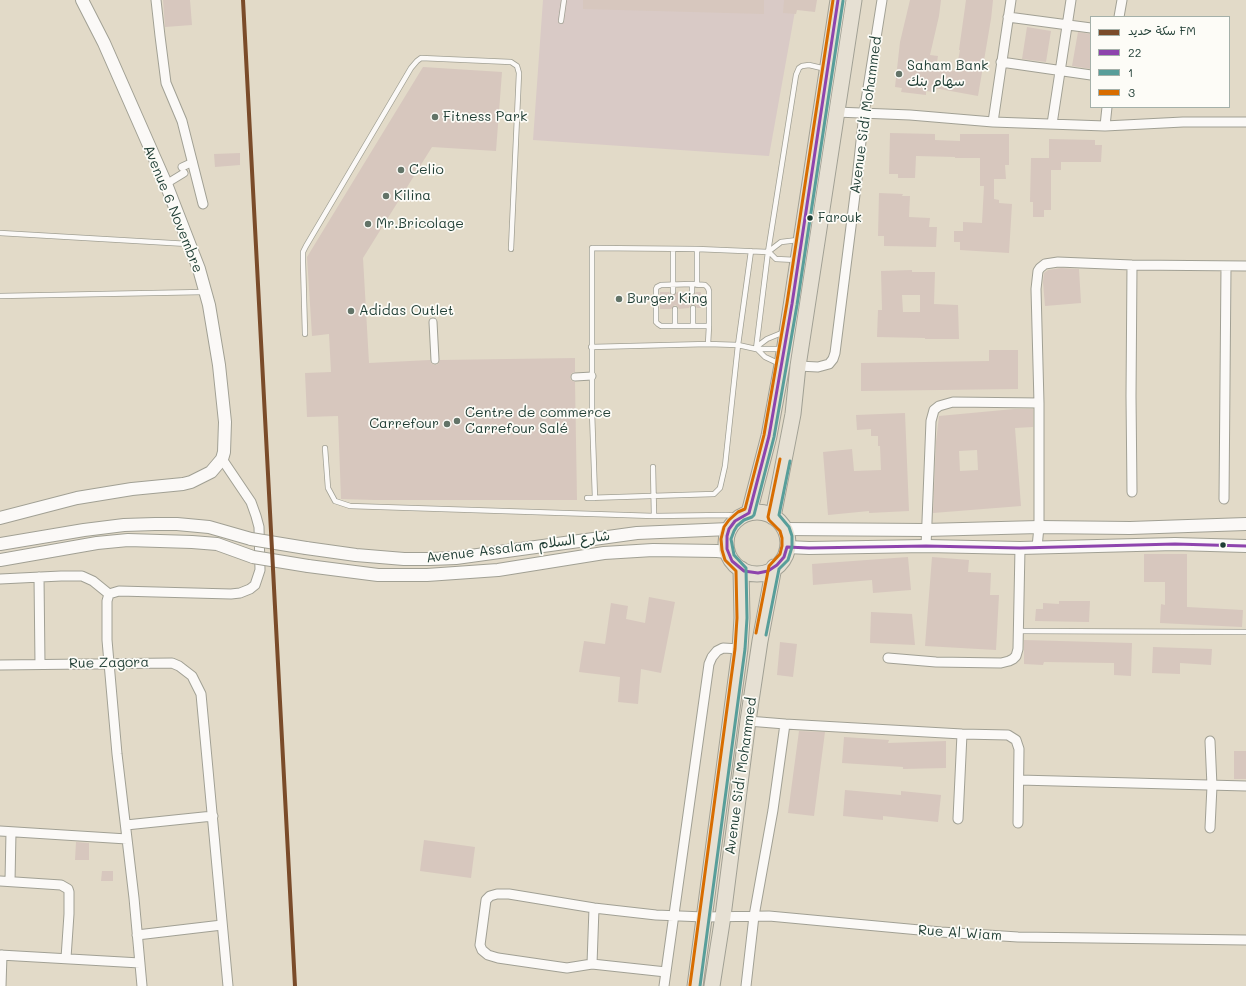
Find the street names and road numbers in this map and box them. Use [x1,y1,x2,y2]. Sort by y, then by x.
street label: Avenue Sidi Mohammed [847,35,885,195]
street label: Avenue 6 Novembre [140,143,206,275]
street label: Avenue Assalam شارع السلام [425,527,611,567]
street label: Rue Zagora [69,654,149,672]
street label: Avenue Sidi Mohammed [722,696,760,856]
street label: Rue Al Wiam [918,922,1002,944]

